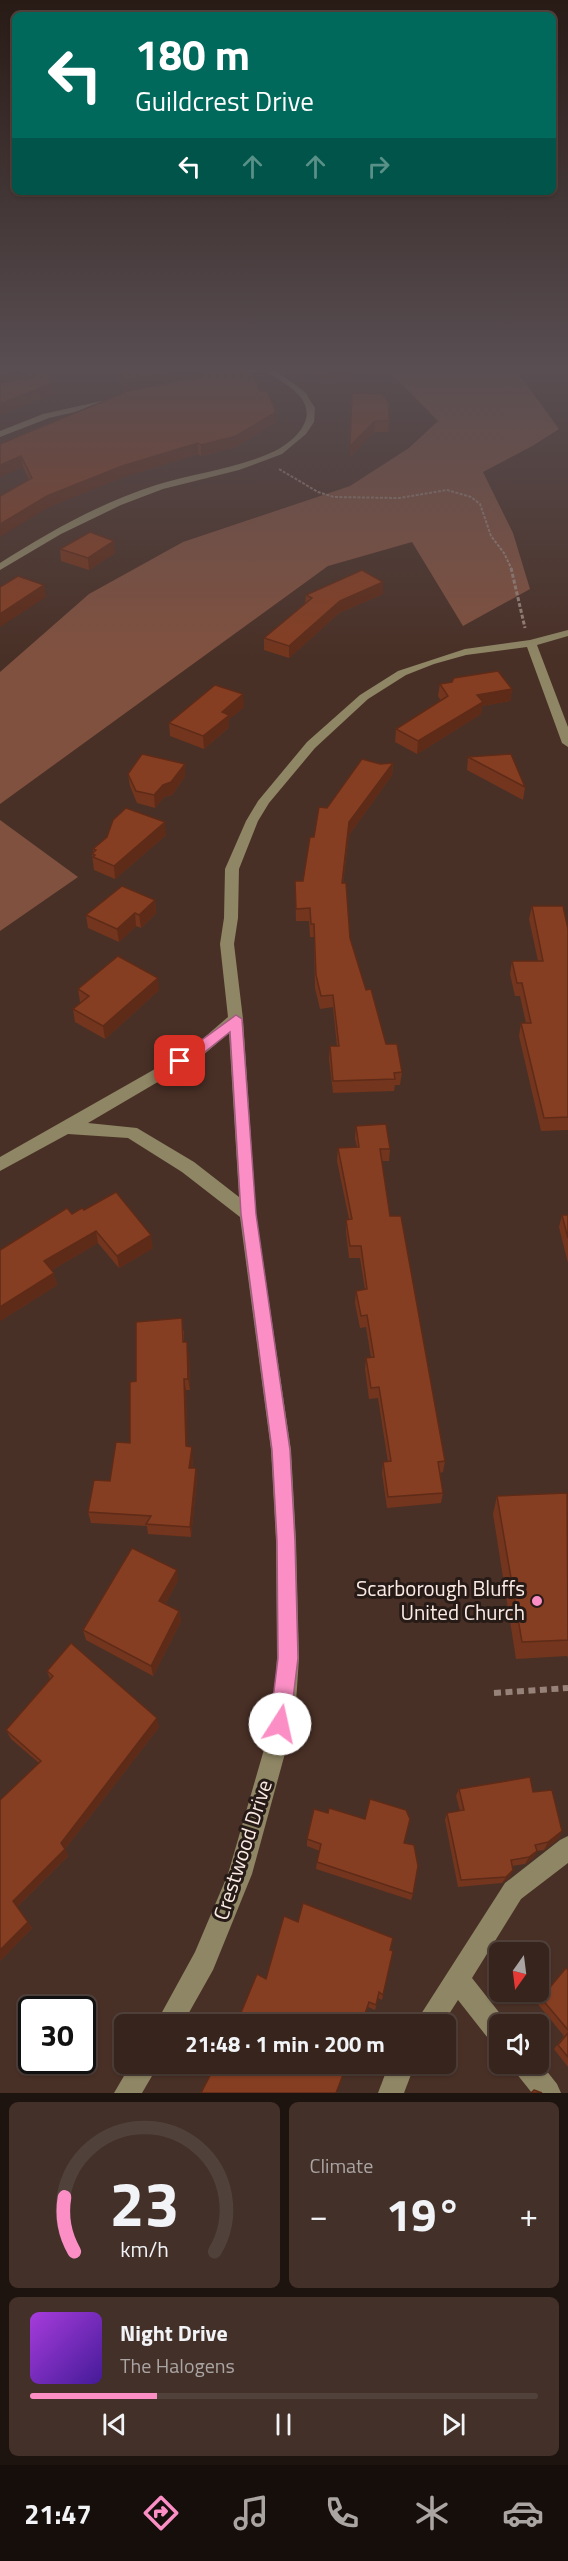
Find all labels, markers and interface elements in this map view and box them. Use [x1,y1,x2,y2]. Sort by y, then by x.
text: 180 m [135,22,250,86]
icon: left [36,36,114,114]
text: Guildcrest Drive [135,80,314,121]
icon: left [173,150,206,183]
icon: ahead [236,150,269,183]
icon: ahead [299,150,332,183]
icon: right [362,150,395,183]
pin [154,1035,205,1086]
icon: arrive [163,1044,196,1077]
place label: Scarborough Bluffs United Church [356,1572,525,1628]
marker: Scarborough Bluffs United Church [530,1594,544,1608]
position arrow [248,1692,312,1756]
street label: Crestwood Drive [204,1775,280,1924]
north arrow [489,1942,549,2002]
map controls [489,1942,549,2074]
speed limit sign: 30 [18,1996,96,2074]
button: sound [489,2014,549,2074]
text: 21:48 · 1 min · 200 m [185,2027,385,2061]
text: Climate [310,2150,373,2181]
text: 23 [109,2155,179,2250]
text: 19° [386,2180,462,2248]
text: − [310,2190,328,2240]
text: + [520,2190,538,2240]
text: km/h [120,2233,169,2265]
text: Night Drive [120,2316,228,2350]
text: The Halogens [120,2350,235,2381]
icon: previous [98,2408,131,2441]
icon: pause [267,2408,300,2441]
icon: next [437,2408,470,2441]
icon: directions [140,2492,182,2534]
icon: music [230,2492,272,2534]
icon: phone [321,2492,363,2534]
icon: climate [411,2492,453,2534]
icon: car [502,2492,544,2534]
text: 21:47 [24,2493,92,2534]

